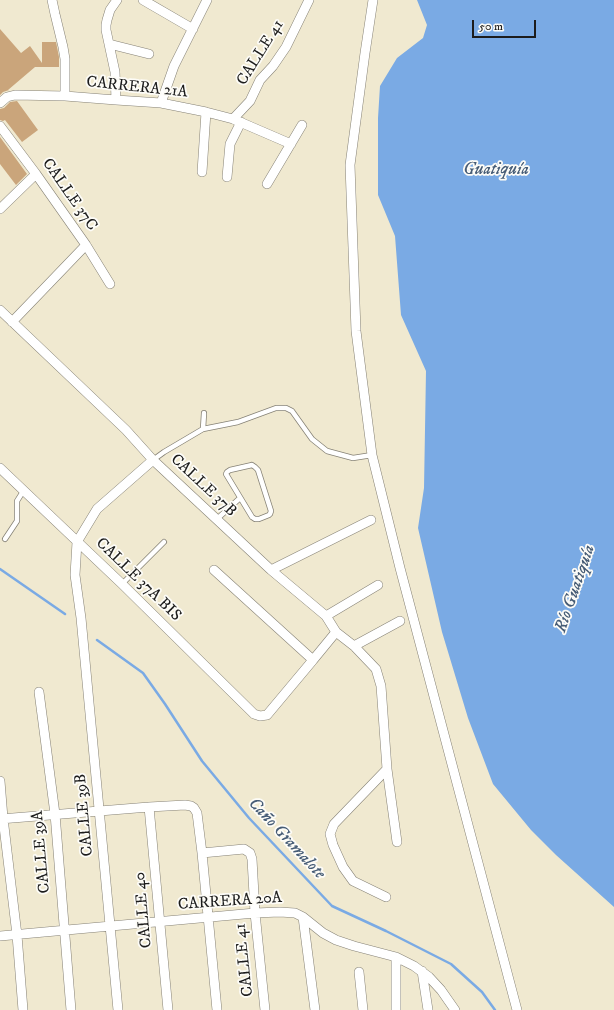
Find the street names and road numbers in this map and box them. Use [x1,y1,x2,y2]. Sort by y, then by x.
street label: CALLE 41 [233,17,289,89]
street label: CARRERA 21A [85,73,189,103]
street label: CALLE 37C [37,155,101,235]
street label: CALLE 37B [166,451,240,521]
street label: CALLE 37A BIS [91,534,185,626]
street label: CALLE 39B [72,773,98,857]
street label: CALLE 39A [29,810,55,894]
street label: CALLE 40 [131,871,157,949]
street label: CARRERA 20A [177,889,283,915]
street label: CALLE 41 [232,922,258,998]

